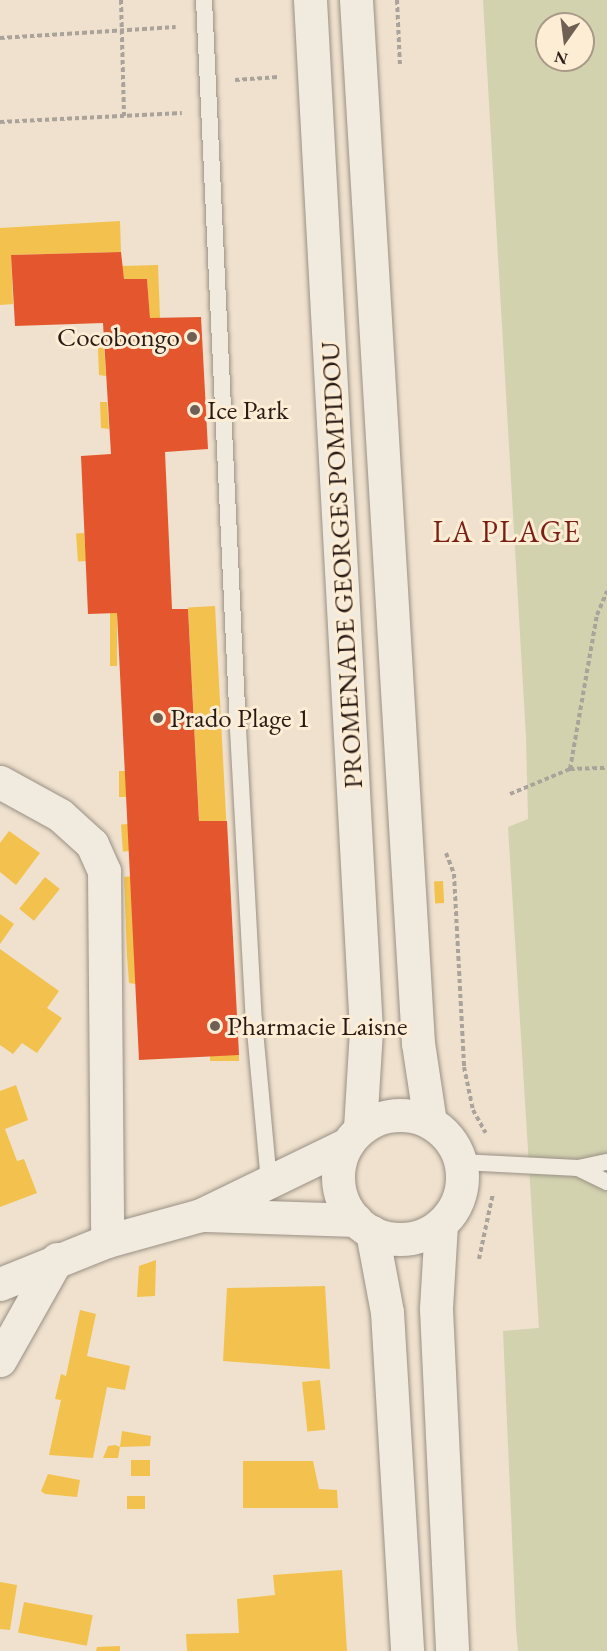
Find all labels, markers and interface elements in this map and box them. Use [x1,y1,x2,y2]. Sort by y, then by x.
north arrow [535,12,595,72]
text: N [552,46,570,70]
place label: Cocobongo [57,321,180,353]
marker: Cocobongo [185,330,199,344]
street label: PROMENADE GEORGES POMPIDOU [313,341,369,789]
place label: Ice Park [207,394,289,426]
marker: Ice Park [188,403,202,417]
district label: LA PLAGE [432,514,582,550]
place label: Prado Plage 1 [170,702,310,734]
marker: Prado Plage 1 [151,711,165,725]
place label: Pharmacie Laisne [227,1010,408,1042]
marker: Pharmacie Laisne [208,1019,222,1033]

